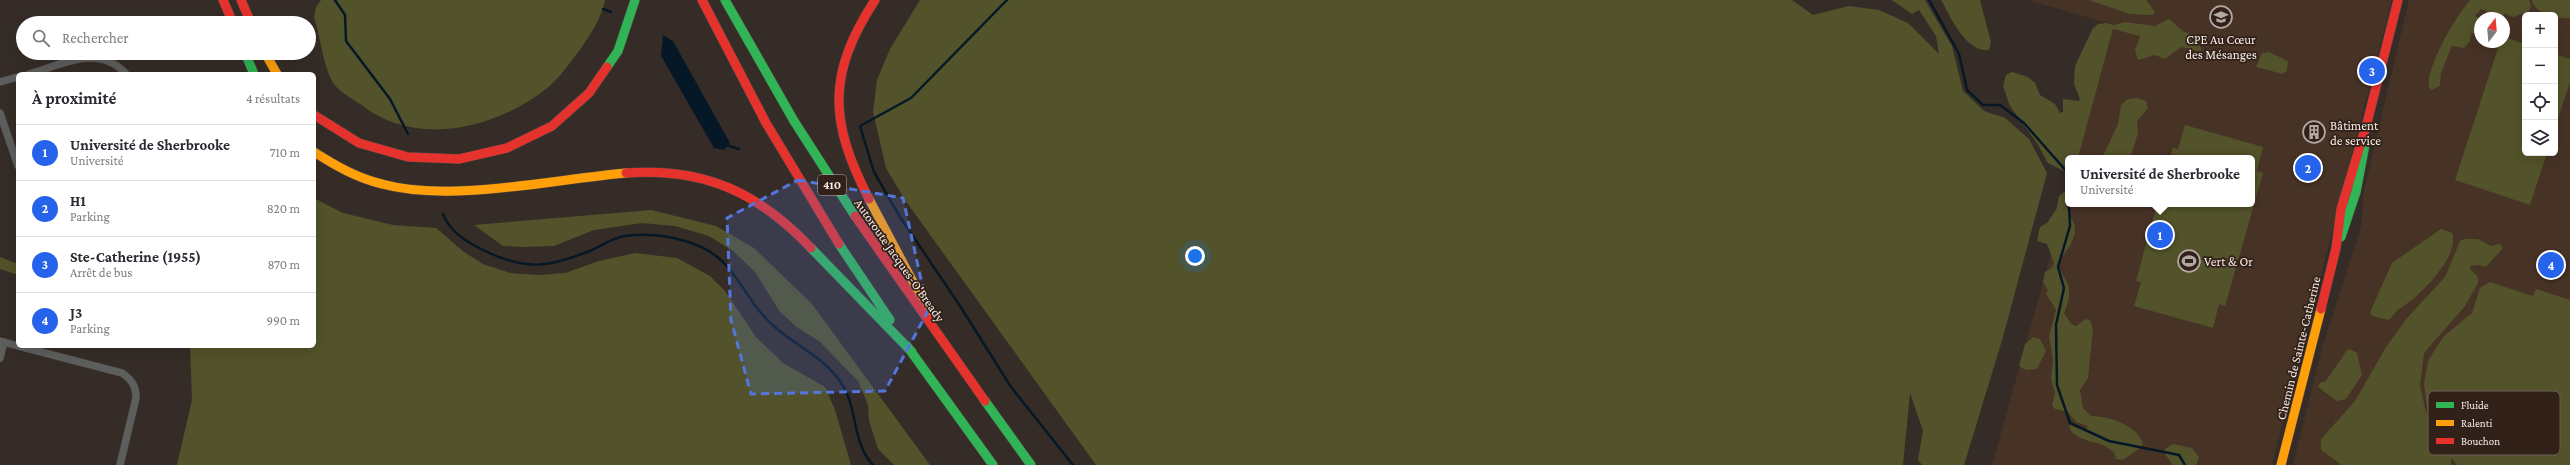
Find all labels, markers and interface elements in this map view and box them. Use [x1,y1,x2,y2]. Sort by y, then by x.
school or university icon: CPE Au Cœur des Mésanges [2208,4,2234,30]
north arrow [2474,12,2510,48]
map controls [2522,12,2558,156]
button: + [2522,12,2558,48]
search box [16,16,316,60]
icon: search [30,27,52,49]
text: Rechercher [62,30,129,46]
place label: CPE Au Cœur des Mésanges [2185,32,2257,62]
button: − [2522,48,2558,84]
pin: 3 [2359,56,2385,86]
button: locate [2522,84,2558,120]
text: À proximité [32,89,116,108]
text: 4 résultats [246,91,300,106]
place label: Bâtiment de service [2330,118,2381,148]
building icon: Bâtiment de service [2301,119,2327,145]
button: layers [2522,120,2558,156]
text: Université de Sherbrooke [70,137,230,153]
text: 1 [43,145,47,160]
text: 710 m [269,145,300,160]
text: Université [70,153,123,168]
pin: 2 [2295,153,2321,183]
popup [2065,155,2255,207]
text: Université de Sherbrooke [2080,166,2240,182]
road number: 410 [818,175,846,195]
text: Université [2080,182,2133,197]
text: H1 [70,193,86,209]
street label: Autoroute Jacques-O'Bready [851,196,948,326]
text: 2 [42,201,48,216]
text: 820 m [267,201,300,216]
text: Parking [70,209,110,224]
pin: 1 [2147,220,2173,250]
your location [1185,246,1205,266]
sports icon: Vert & Or [2176,248,2202,274]
text: Ste-Catherine (1955) [70,249,201,265]
pin: 4 [2538,250,2564,280]
place label: Vert & Or [2204,254,2253,269]
text: 3 [42,257,48,272]
text: 870 m [268,257,300,272]
text: Arrêt de bus [70,265,132,280]
street label: Chemin de Sainte-Catherine [2273,275,2324,421]
text: J3 [70,305,82,321]
text: 4 [41,313,49,328]
text: 990 m [267,313,300,328]
text: Parking [70,321,110,336]
legend [2428,391,2560,455]
text: Fluide [2461,399,2489,411]
text: Ralenti [2461,417,2492,429]
text: Bouchon [2461,435,2500,447]

